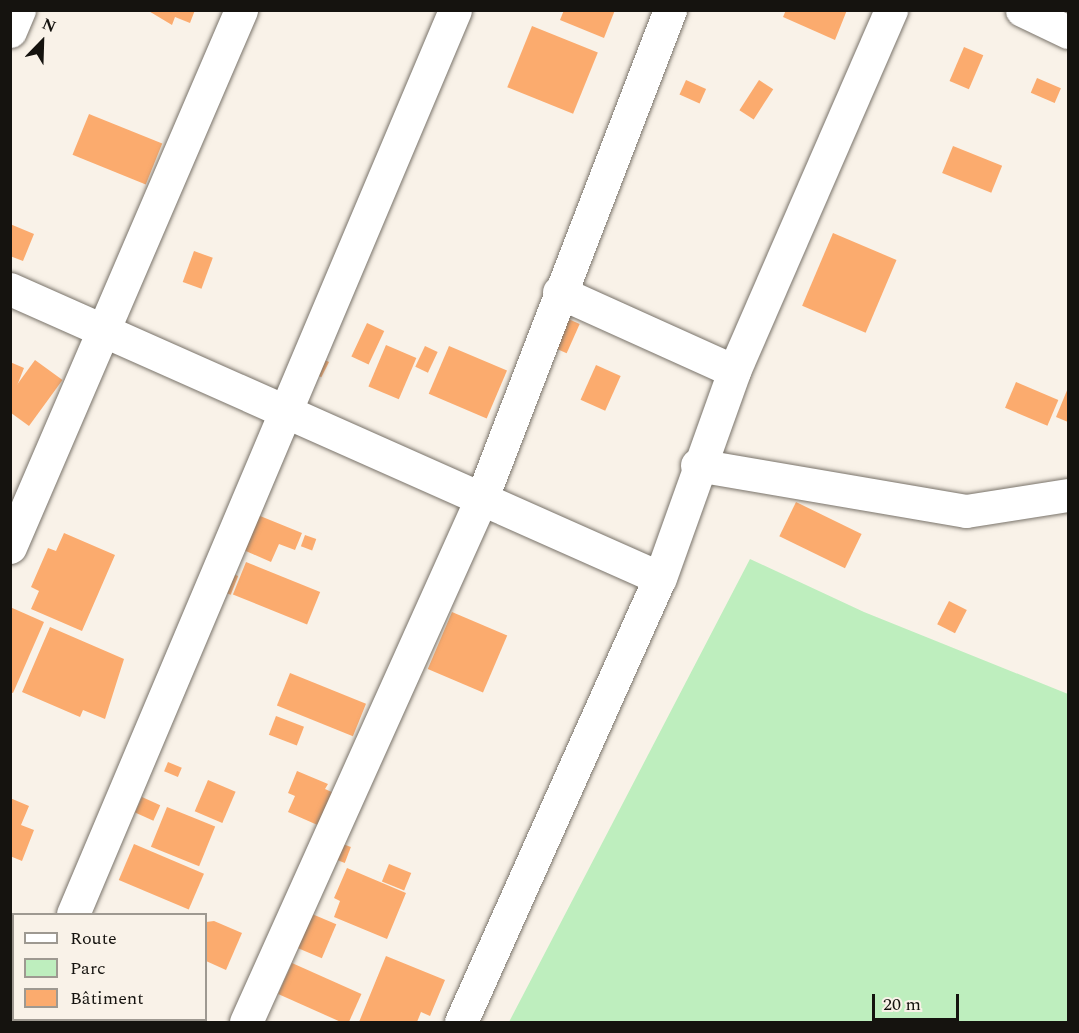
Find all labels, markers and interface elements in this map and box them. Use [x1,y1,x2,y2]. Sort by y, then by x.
north arrow [12,12,72,72]
text: N [38,12,60,39]
legend [12,913,207,1021]
text: Route [70,925,117,952]
text: Parc [70,955,106,982]
scale bar [875,982,962,1020]
text: Bâtiment [70,985,144,1012]
text: 20 m [883,991,921,1018]

